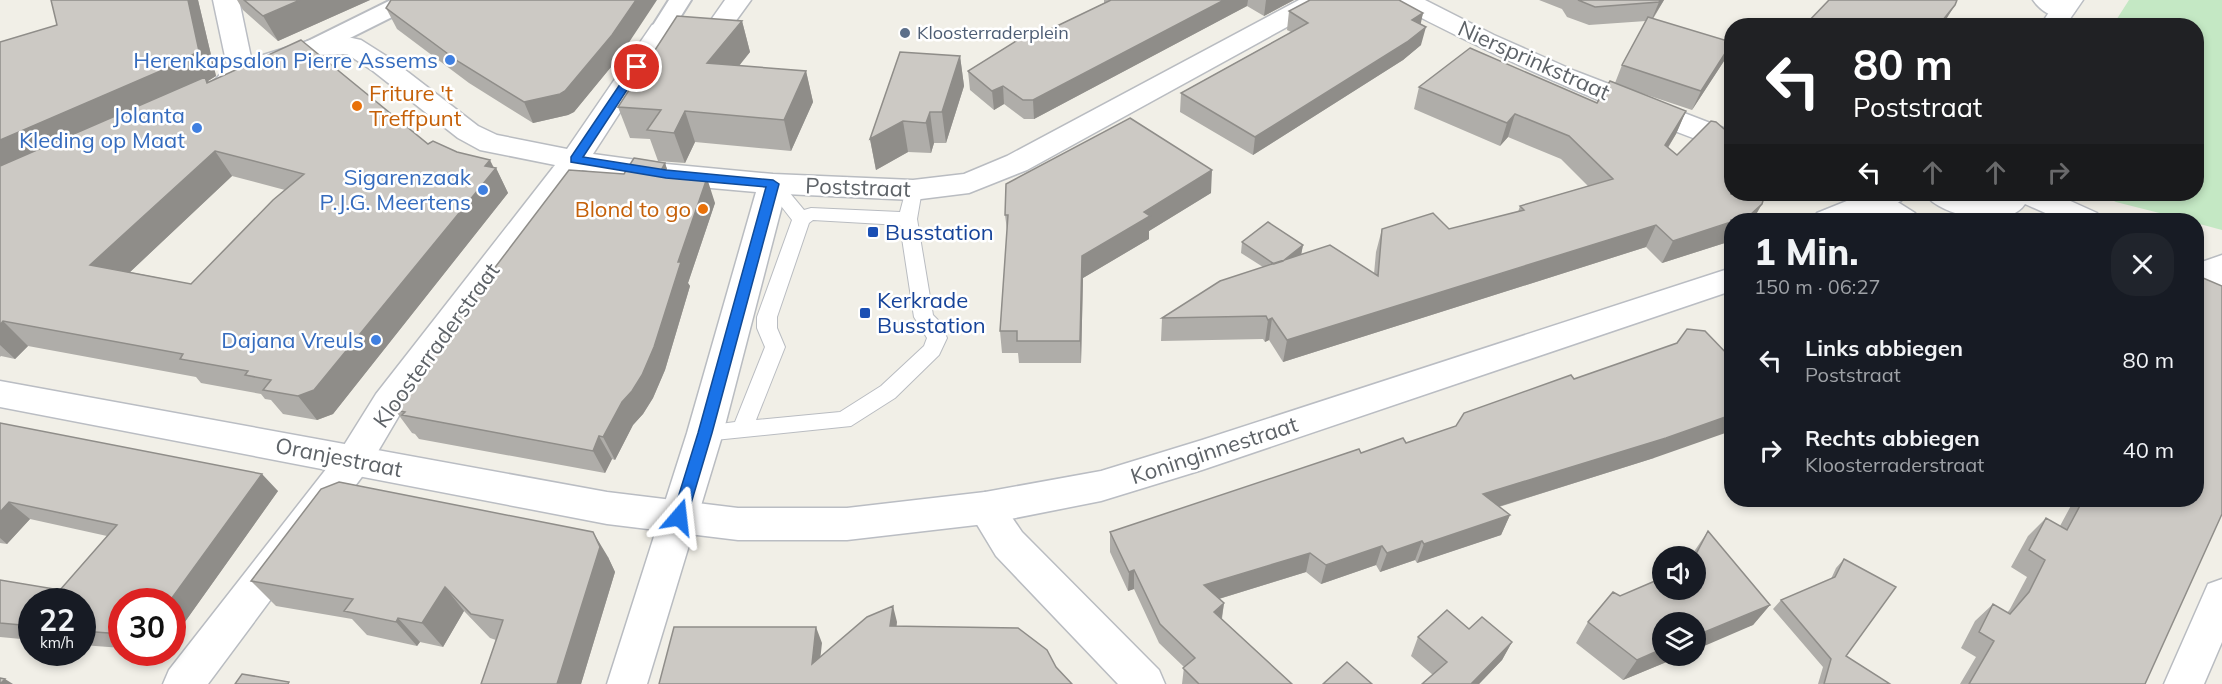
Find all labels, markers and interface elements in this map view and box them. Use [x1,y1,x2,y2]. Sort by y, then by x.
street label: Niersprinkstraat [1454,14,1615,106]
place label: Kloosterraderplein [917,21,1069,44]
marker: Kloosterraderplein [898,26,912,40]
text: 80 m [1853,38,1953,91]
pin [611,41,662,92]
icon: left [1754,42,1832,120]
place label: Herenkapsalon Pierre Assems [133,46,438,74]
icon: arrive [620,50,653,83]
marker: Herenkapsalon Pierre Assems [443,53,457,67]
place label: Friture 't Treffpunt [369,79,462,132]
text: Poststraat [1853,90,1982,124]
marker: Friture 't Treffpunt [350,99,364,113]
place label: Jolanta Kleding op Maat [19,101,185,154]
marker: Jolanta Kleding op Maat [190,121,204,135]
icon: left [1853,156,1886,189]
icon: ahead [1916,156,1949,189]
icon: ahead [1979,156,2012,189]
icon: right [2042,156,2075,189]
place label: Sigarenzaak P.J.G. Meertens [319,163,472,216]
street label: Poststraat [805,171,911,203]
marker: Sigarenzaak P.J.G. Meertens [476,183,490,197]
place label: Blond to go [575,195,691,223]
marker: Blond to go [696,202,710,216]
place label: Busstation [885,218,994,246]
marker: Busstation [866,225,880,239]
text: 1 Min. [1754,229,1859,274]
button: close [2111,233,2174,296]
street label: Kloosterraderstraat [367,257,505,433]
text: 150 m · 06:27 [1754,274,1880,299]
place label: Kerkrade Busstation [877,286,986,339]
marker: Kerkrade Busstation [858,306,872,320]
place label: Dajana Vreuls [221,326,364,354]
marker: Dajana Vreuls [369,333,383,347]
text: Links abbiegen [1805,334,1963,362]
icon: left [1754,344,1787,377]
text: 80 m [2123,346,2174,374]
text: Poststraat [1805,362,1901,387]
street label: Koninginnestraat [1127,410,1301,490]
text: Rechts abbiegen [1805,424,1980,452]
street label: Oranjestraat [273,431,405,483]
icon: right [1754,434,1787,467]
text: 40 m [2123,436,2174,464]
text: Kloosterraderstraat [1805,452,1984,477]
position arrow [647,485,711,549]
map controls [1652,546,1706,666]
button: sound [1652,546,1706,600]
speed limit sign: 30 [108,588,186,666]
text: 22 [39,601,75,639]
button: layers [1652,612,1706,666]
text: km/h [40,633,74,652]

